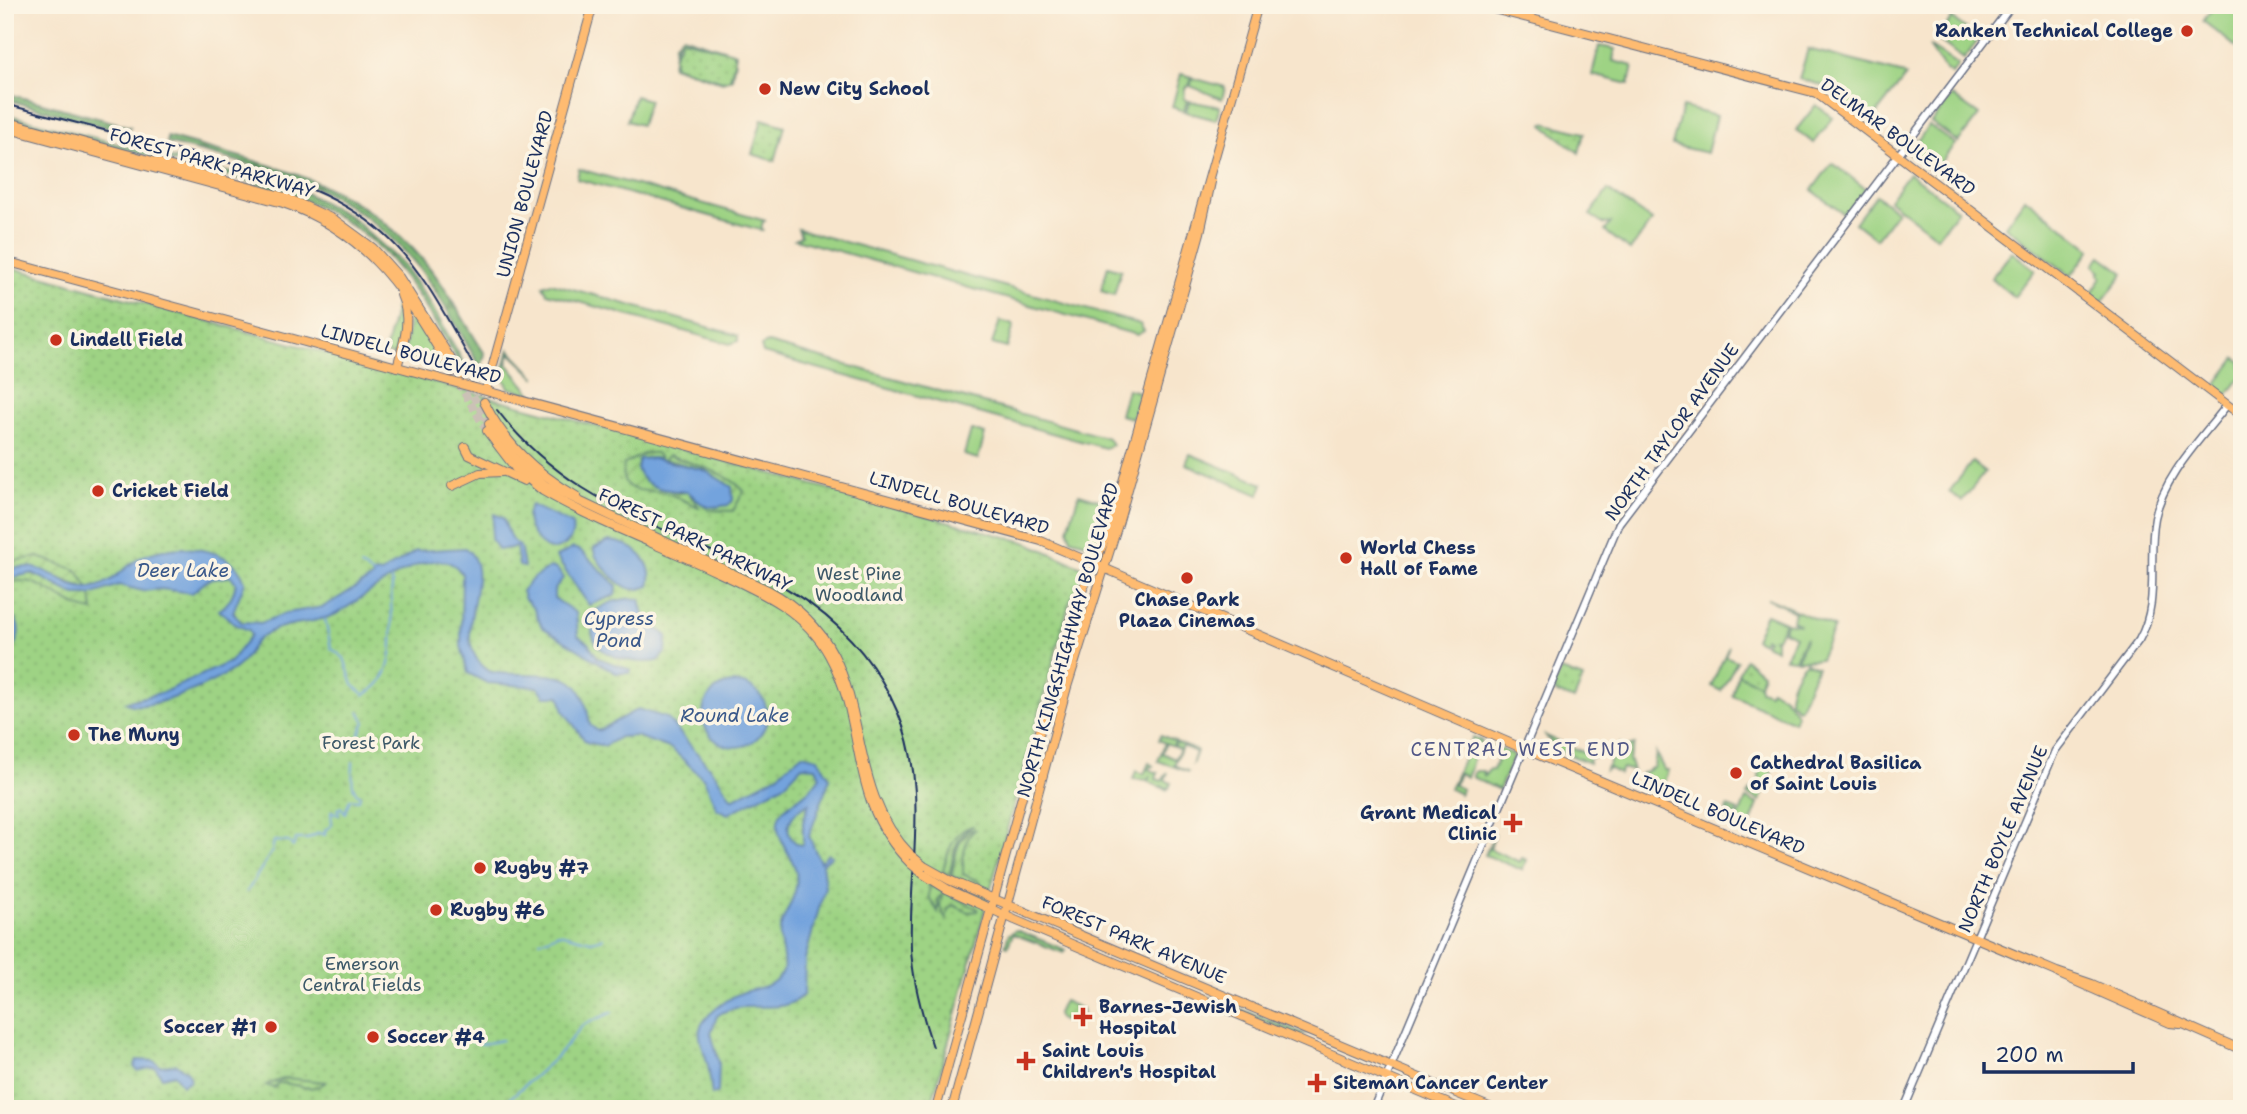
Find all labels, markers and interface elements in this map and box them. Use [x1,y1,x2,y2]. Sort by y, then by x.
place label: Ranken Technical College [1935,19,2173,43]
marker: Ranken Technical College [2179,23,2195,39]
street label: DELMAR BOULEVARD [1816,73,1980,201]
place label: New City School [779,77,930,101]
marker: New City School [757,81,773,97]
street label: UNION BOULEVARD [491,108,559,280]
street label: FOREST PARK PARKWAY [107,122,317,204]
street label: LINDELL BOULEVARD [318,318,504,390]
place label: Lindell Field [70,328,183,352]
marker: Lindell Field [48,332,64,348]
street label: NORTH TAYLOR AVENUE [1600,339,1744,525]
street label: LINDELL BOULEVARD [866,466,1052,540]
place label: Cricket Field [112,479,229,503]
street label: NORTH KINGSHIGHWAY BOULEVARD [1011,480,1125,800]
marker: Cricket Field [90,483,106,499]
street label: FOREST PARK PARKWAY [594,483,796,597]
place label: World Chess Hall of Fame [1360,536,1478,581]
marker: World Chess Hall of Fame [1338,550,1354,566]
water label: Deer Lake [137,558,229,583]
park label: West Pine Woodland [815,562,903,607]
marker: Chase Park Plaza Cinemas [1179,570,1195,586]
place label: Chase Park Plaza Cinemas [1119,588,1255,633]
water label: Cypress Pond [584,606,654,653]
water label: Round Lake [681,703,789,728]
place label: The Muny [88,723,180,747]
marker: The Muny [66,727,82,743]
park label: Forest Park [322,731,420,755]
district label: CENTRAL WEST END [1410,737,1632,762]
street label: NORTH BOYLE AVENUE [1953,742,2053,936]
place label: Cathedral Basilica of Saint Louis [1750,751,1922,796]
marker: Cathedral Basilica of Saint Louis [1728,765,1744,781]
street label: LINDELL BOULEVARD [1628,766,1808,860]
place label: Grant Medical Clinic [1360,801,1497,846]
marker: Grant Medical Clinic [1503,813,1523,833]
place label: Rugby #7 [494,856,589,880]
marker: Rugby #7 [472,860,488,876]
street label: FOREST PARK AVENUE [1038,890,1230,990]
place label: Rugby #6 [450,898,545,922]
marker: Rugby #6 [428,902,444,918]
park label: Emerson Central Fields [302,952,422,997]
place label: Barnes-Jewish Hospital [1099,995,1237,1040]
marker: Barnes-Jewish Hospital [1073,1007,1093,1027]
place label: Soccer #1 [164,1015,257,1039]
marker: Soccer #1 [263,1019,279,1035]
place label: Soccer #4 [387,1025,485,1049]
marker: Soccer #4 [365,1029,381,1045]
scale bar [1984,1030,2133,1074]
place label: Saint Louis Children's Hospital [1042,1039,1216,1084]
text: 200 m [1995,1041,2064,1069]
marker: Saint Louis Children's Hospital [1016,1051,1036,1071]
place label: Siteman Cancer Center [1333,1071,1548,1095]
marker: Siteman Cancer Center [1307,1073,1327,1093]

